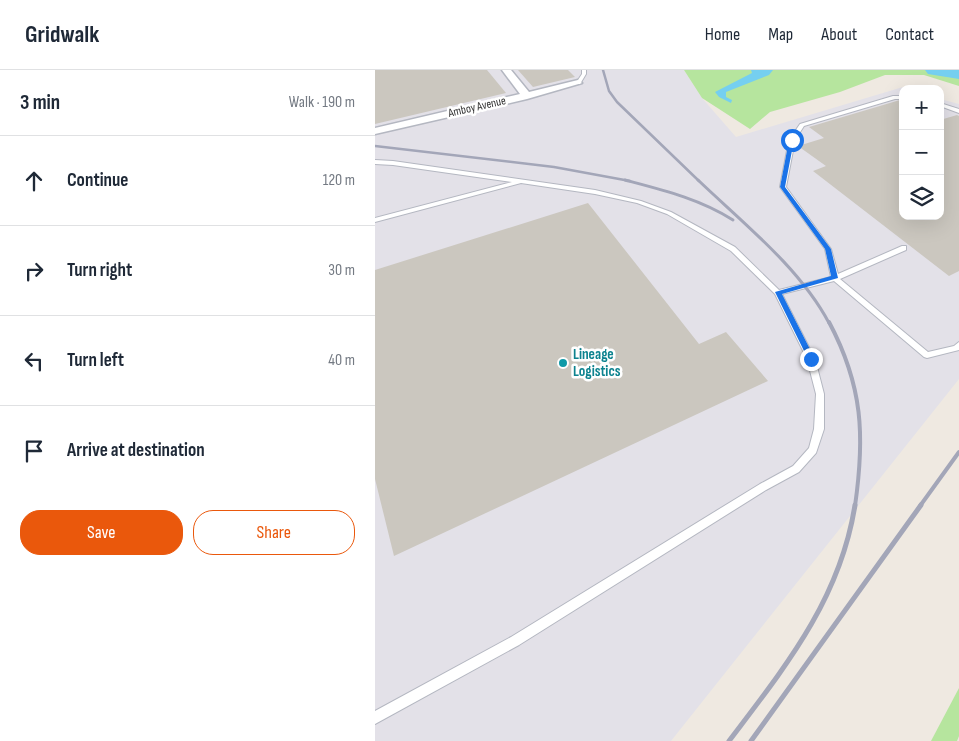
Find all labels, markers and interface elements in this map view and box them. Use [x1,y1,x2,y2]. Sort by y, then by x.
text: Gridwalk [25,20,99,49]
text: Home [705,24,740,45]
text: Map [768,24,793,45]
text: About [821,24,857,45]
text: Contact [885,24,934,45]
map controls [899,85,944,220]
button: + [899,85,944,130]
text: 3 min [20,90,60,115]
text: Walk · 190 m [289,93,355,112]
street label: Amboy Avenue [446,93,508,121]
route start [781,129,804,152]
button: − [899,130,944,175]
icon: ahead [20,167,48,195]
text: Continue [67,169,128,192]
text: 120 m [323,171,355,190]
button: layers [899,175,944,220]
icon: right [20,257,48,285]
text: Turn right [67,259,132,282]
text: 30 m [328,261,355,280]
place label: Lineage Logistics [573,345,621,381]
icon: left [20,347,48,375]
route end [800,348,823,371]
text: Turn left [67,349,124,372]
text: 40 m [328,351,355,370]
marker: Lineage Logistics [557,357,569,369]
icon: arrive [20,437,48,465]
text: Arrive at destination [67,439,205,462]
button: Save [20,510,183,555]
button: Share [193,510,355,555]

